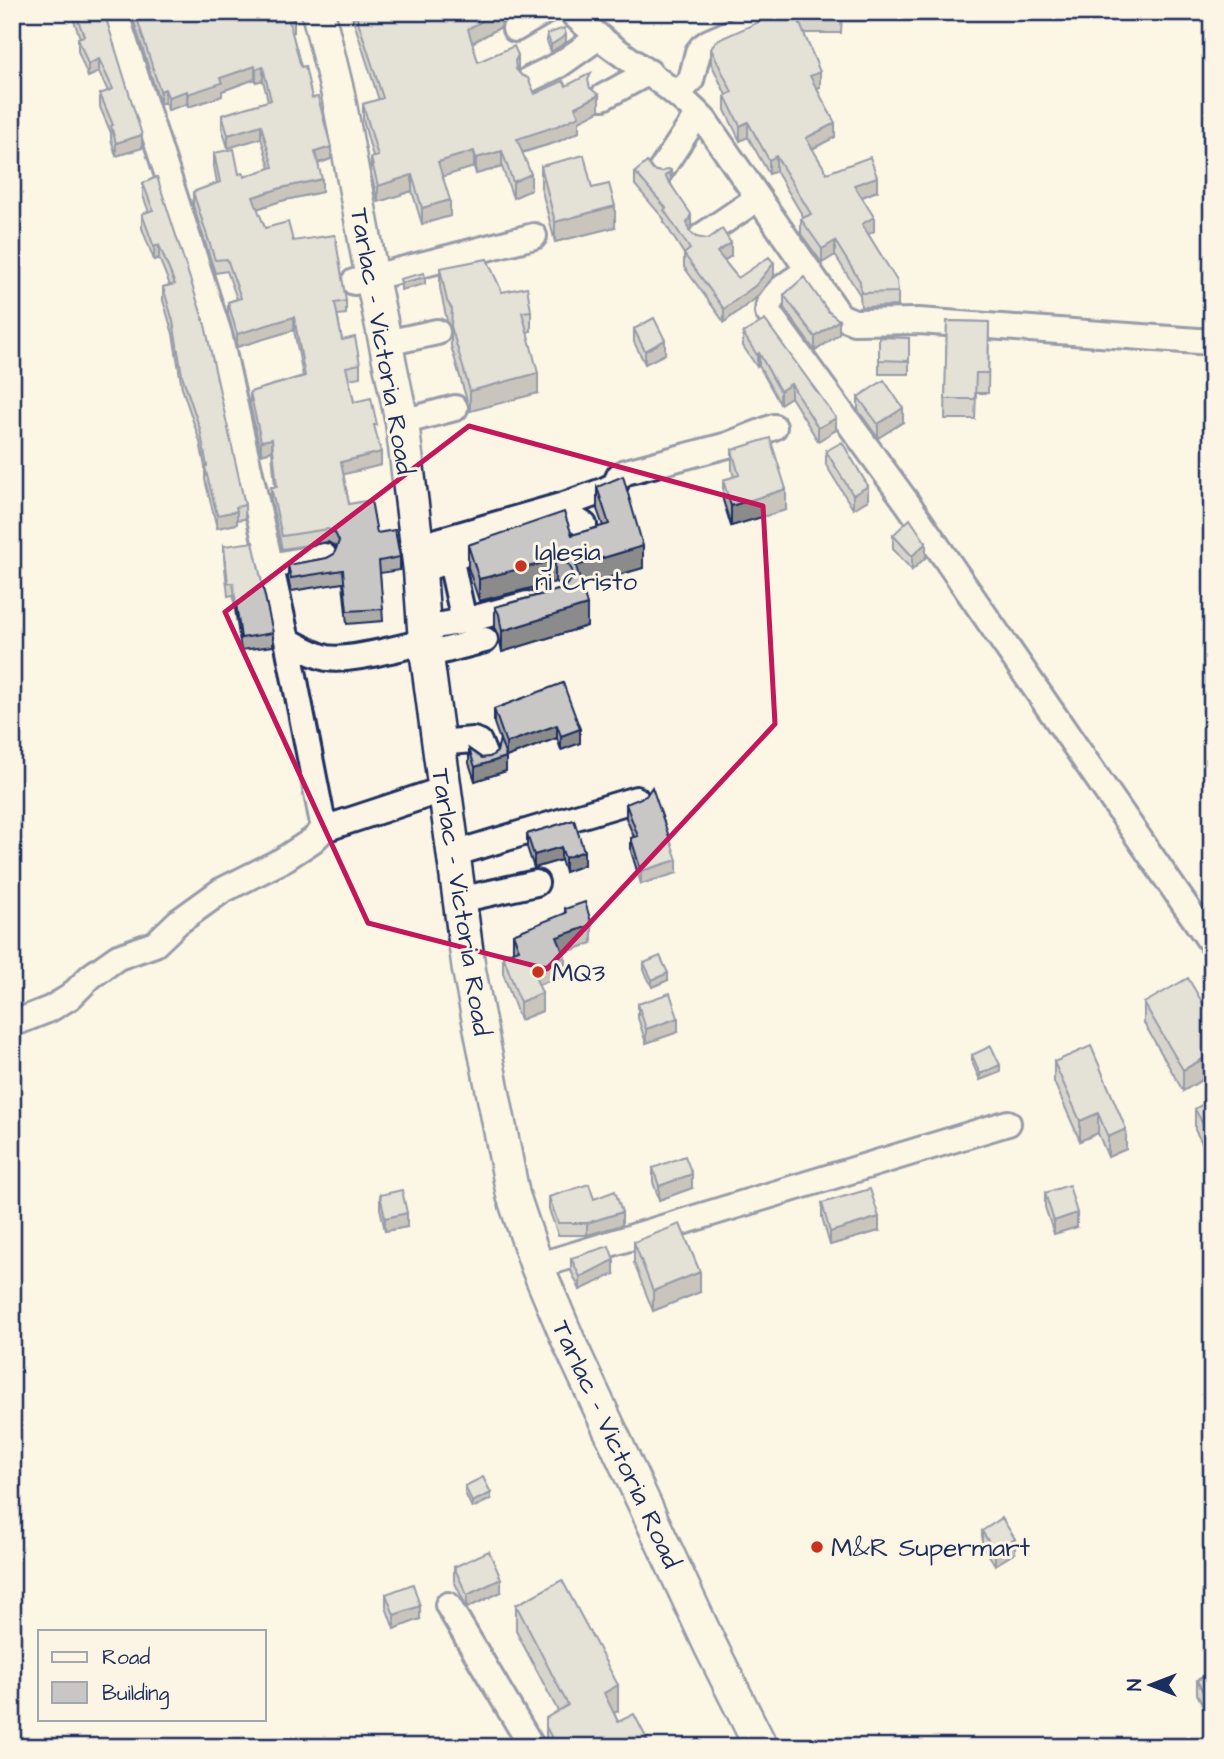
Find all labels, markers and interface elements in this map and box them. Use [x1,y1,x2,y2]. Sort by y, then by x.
street label: Tarlac - Victoria Road [341,205,423,477]
place label: Iglesia ni Cristo [535,534,638,600]
marker: Iglesia ni Cristo [513,558,529,574]
street label: Tarlac - Victoria Road [422,766,500,1038]
place label: MQ3 [552,955,605,991]
marker: MQ3 [530,964,546,980]
street label: Tarlac - Victoria Road [543,1315,689,1574]
place label: M&R Supermart [831,1530,1030,1566]
marker: M&R Supermart [809,1539,825,1555]
legend [38,1630,266,1720]
text: Road [102,1643,150,1672]
north arrow [1116,1650,1186,1720]
text: Building [102,1679,170,1710]
text: N [1122,1679,1149,1691]

